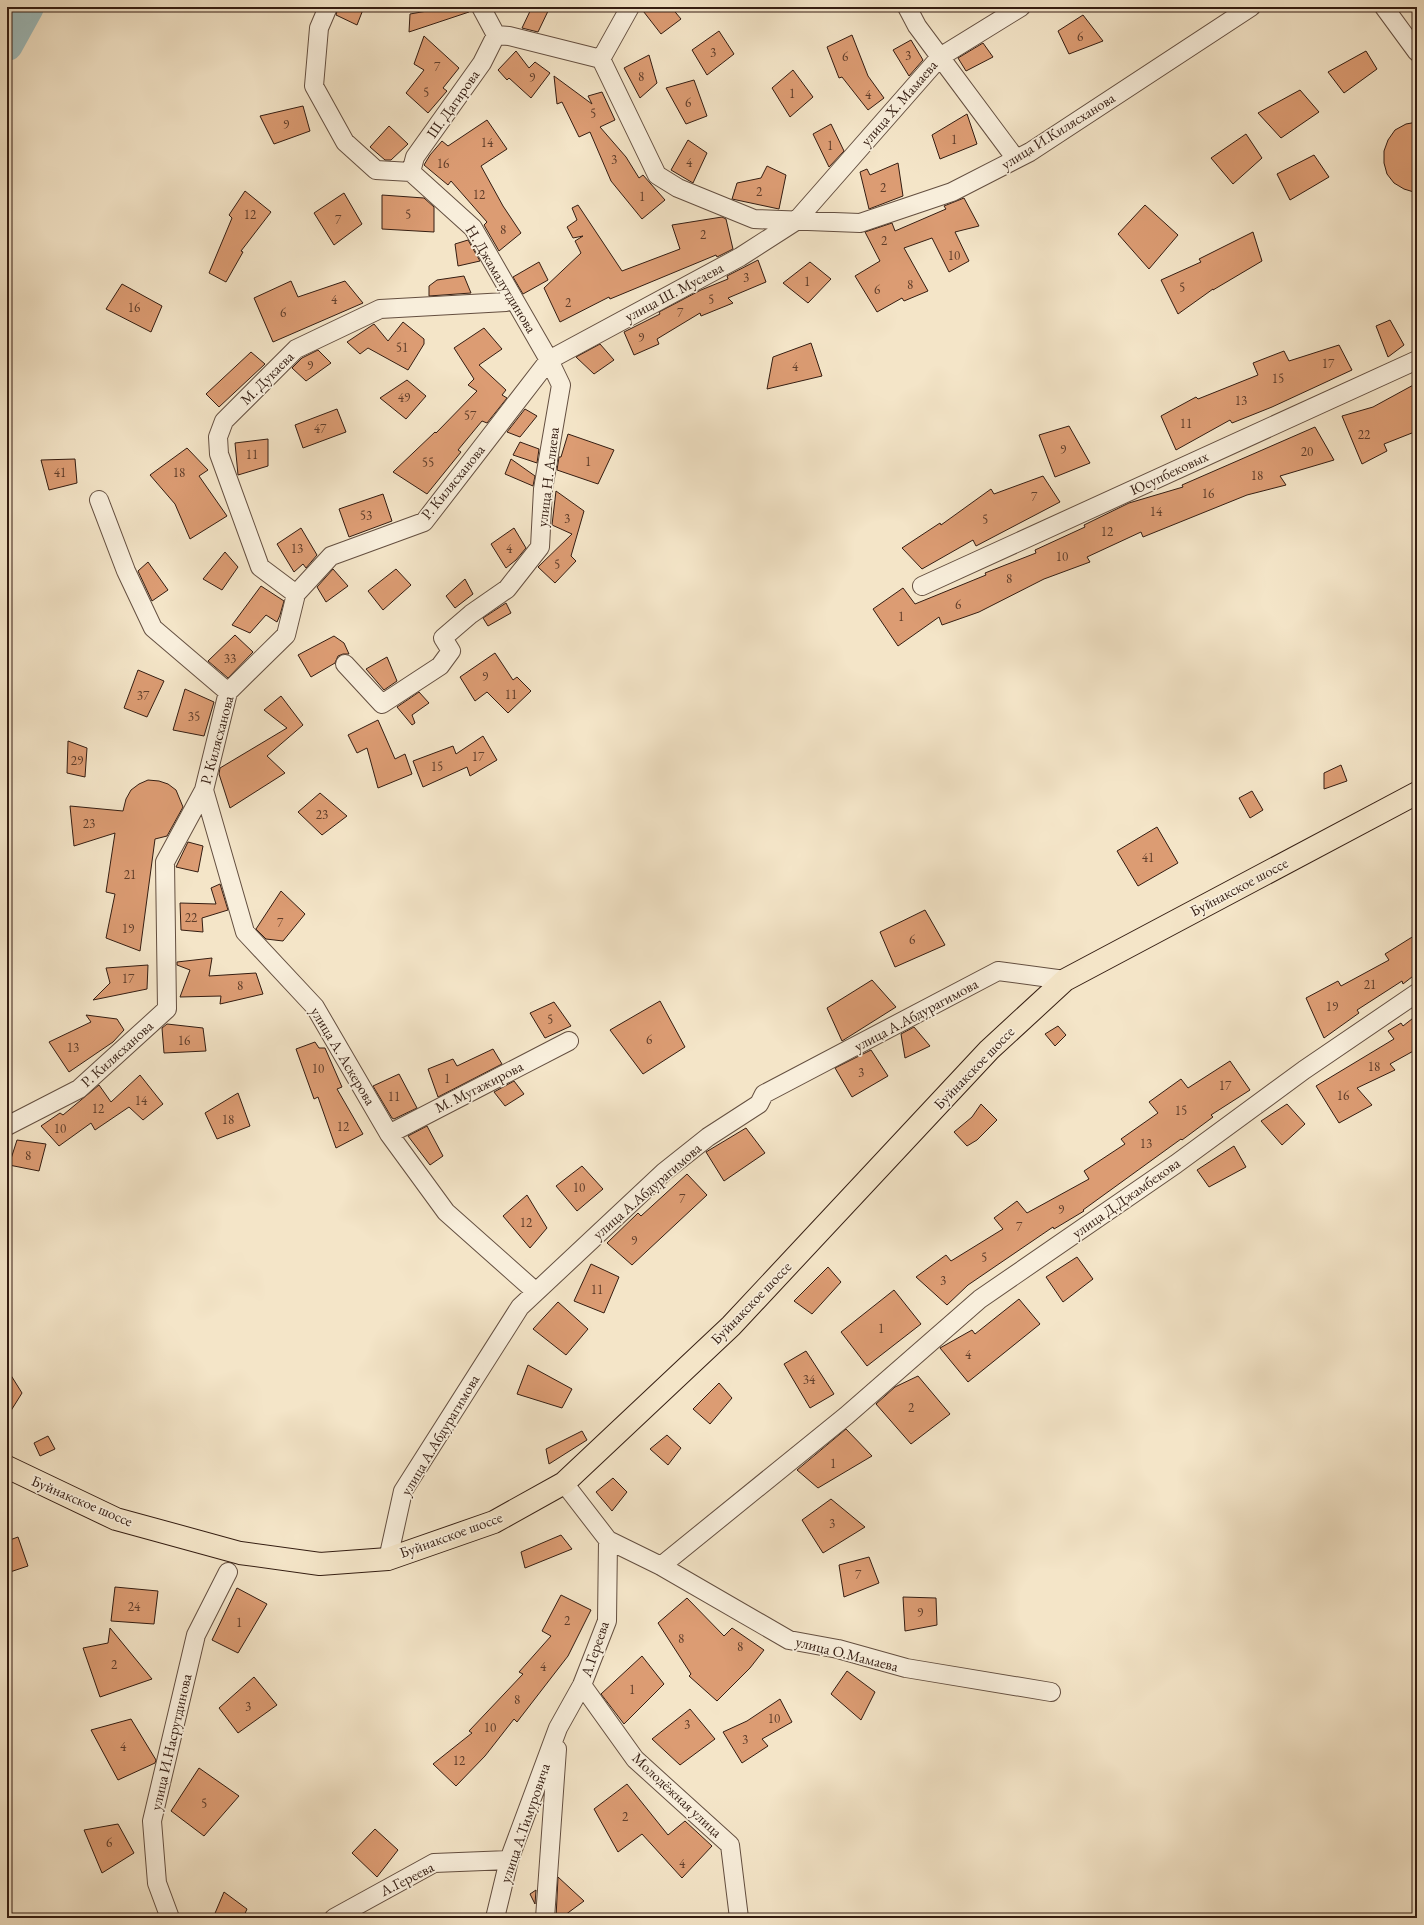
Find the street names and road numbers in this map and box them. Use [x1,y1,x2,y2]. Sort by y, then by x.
street label: улица Х. Мамаева [856,56,941,150]
street label: Ш. Дагирова [422,66,483,142]
street label: улица И.Килясханова [997,88,1118,173]
street label: Н. Джамалутдинова [462,221,541,336]
street label: улица Ш. Мусаева [621,258,726,326]
street label: М. Дукаева [236,347,297,408]
street label: улица Н. Алиева [532,426,563,528]
street label: Р. Килясханова [417,440,489,523]
street label: Юсупбековых [1126,446,1212,499]
street label: Р. Килясханова [196,694,237,786]
street label: Буйнакское шоссе [1187,853,1291,920]
street label: улица А.Абдурагимова [850,974,981,1055]
street label: улица А. Аскерова [307,1003,380,1108]
street label: Р. Килясханова [77,1016,157,1091]
street label: Буйнакское шоссе [929,1022,1018,1113]
street label: М. Мугажирова [431,1056,526,1117]
street label: улица А.Абдурагимова [588,1138,705,1243]
street label: улица Д.Джамбекова [1068,1153,1184,1242]
street label: Буйнакское шоссе [706,1257,795,1348]
street label: улица А.Абдурагимова [396,1371,483,1499]
street label: Буйнакское шоссе [29,1471,136,1530]
street label: Буйнакское шоссе [397,1507,505,1562]
street label: A.Гереева [576,1618,613,1680]
street label: улица О.Мамаева [794,1632,900,1675]
street label: улица И.Насрутдинова [146,1672,195,1812]
street label: Молодёжная улица [628,1748,726,1841]
street label: улица А.Тимуровича [495,1760,554,1885]
street label: А.Гереева [376,1857,437,1901]

